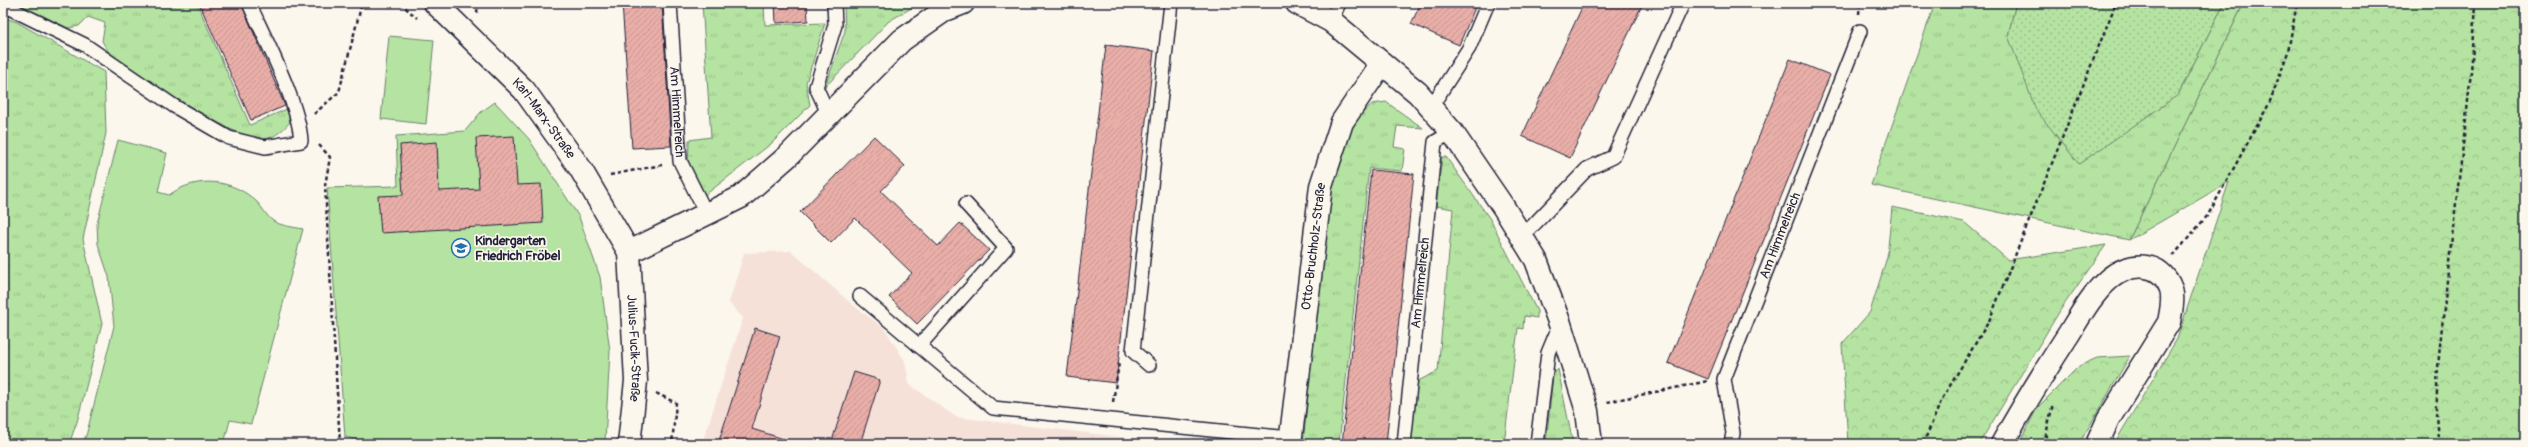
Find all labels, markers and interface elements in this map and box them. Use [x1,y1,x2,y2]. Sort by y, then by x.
street label: Am Himmelreich [666,66,688,158]
street label: Karl-Marx-Straße [509,75,579,162]
street label: Otto-Bruchholz-Straße [1298,180,1330,311]
street label: Am Himmelreich [1756,190,1804,281]
place label: Kindergarten Friedrich Fröbel [475,233,561,264]
school or university icon: Kindergarten Friedrich Fröbel [450,237,472,259]
street label: Am Himmelreich [1408,237,1433,329]
street label: Julius-Fucik-Straße [623,294,644,403]

